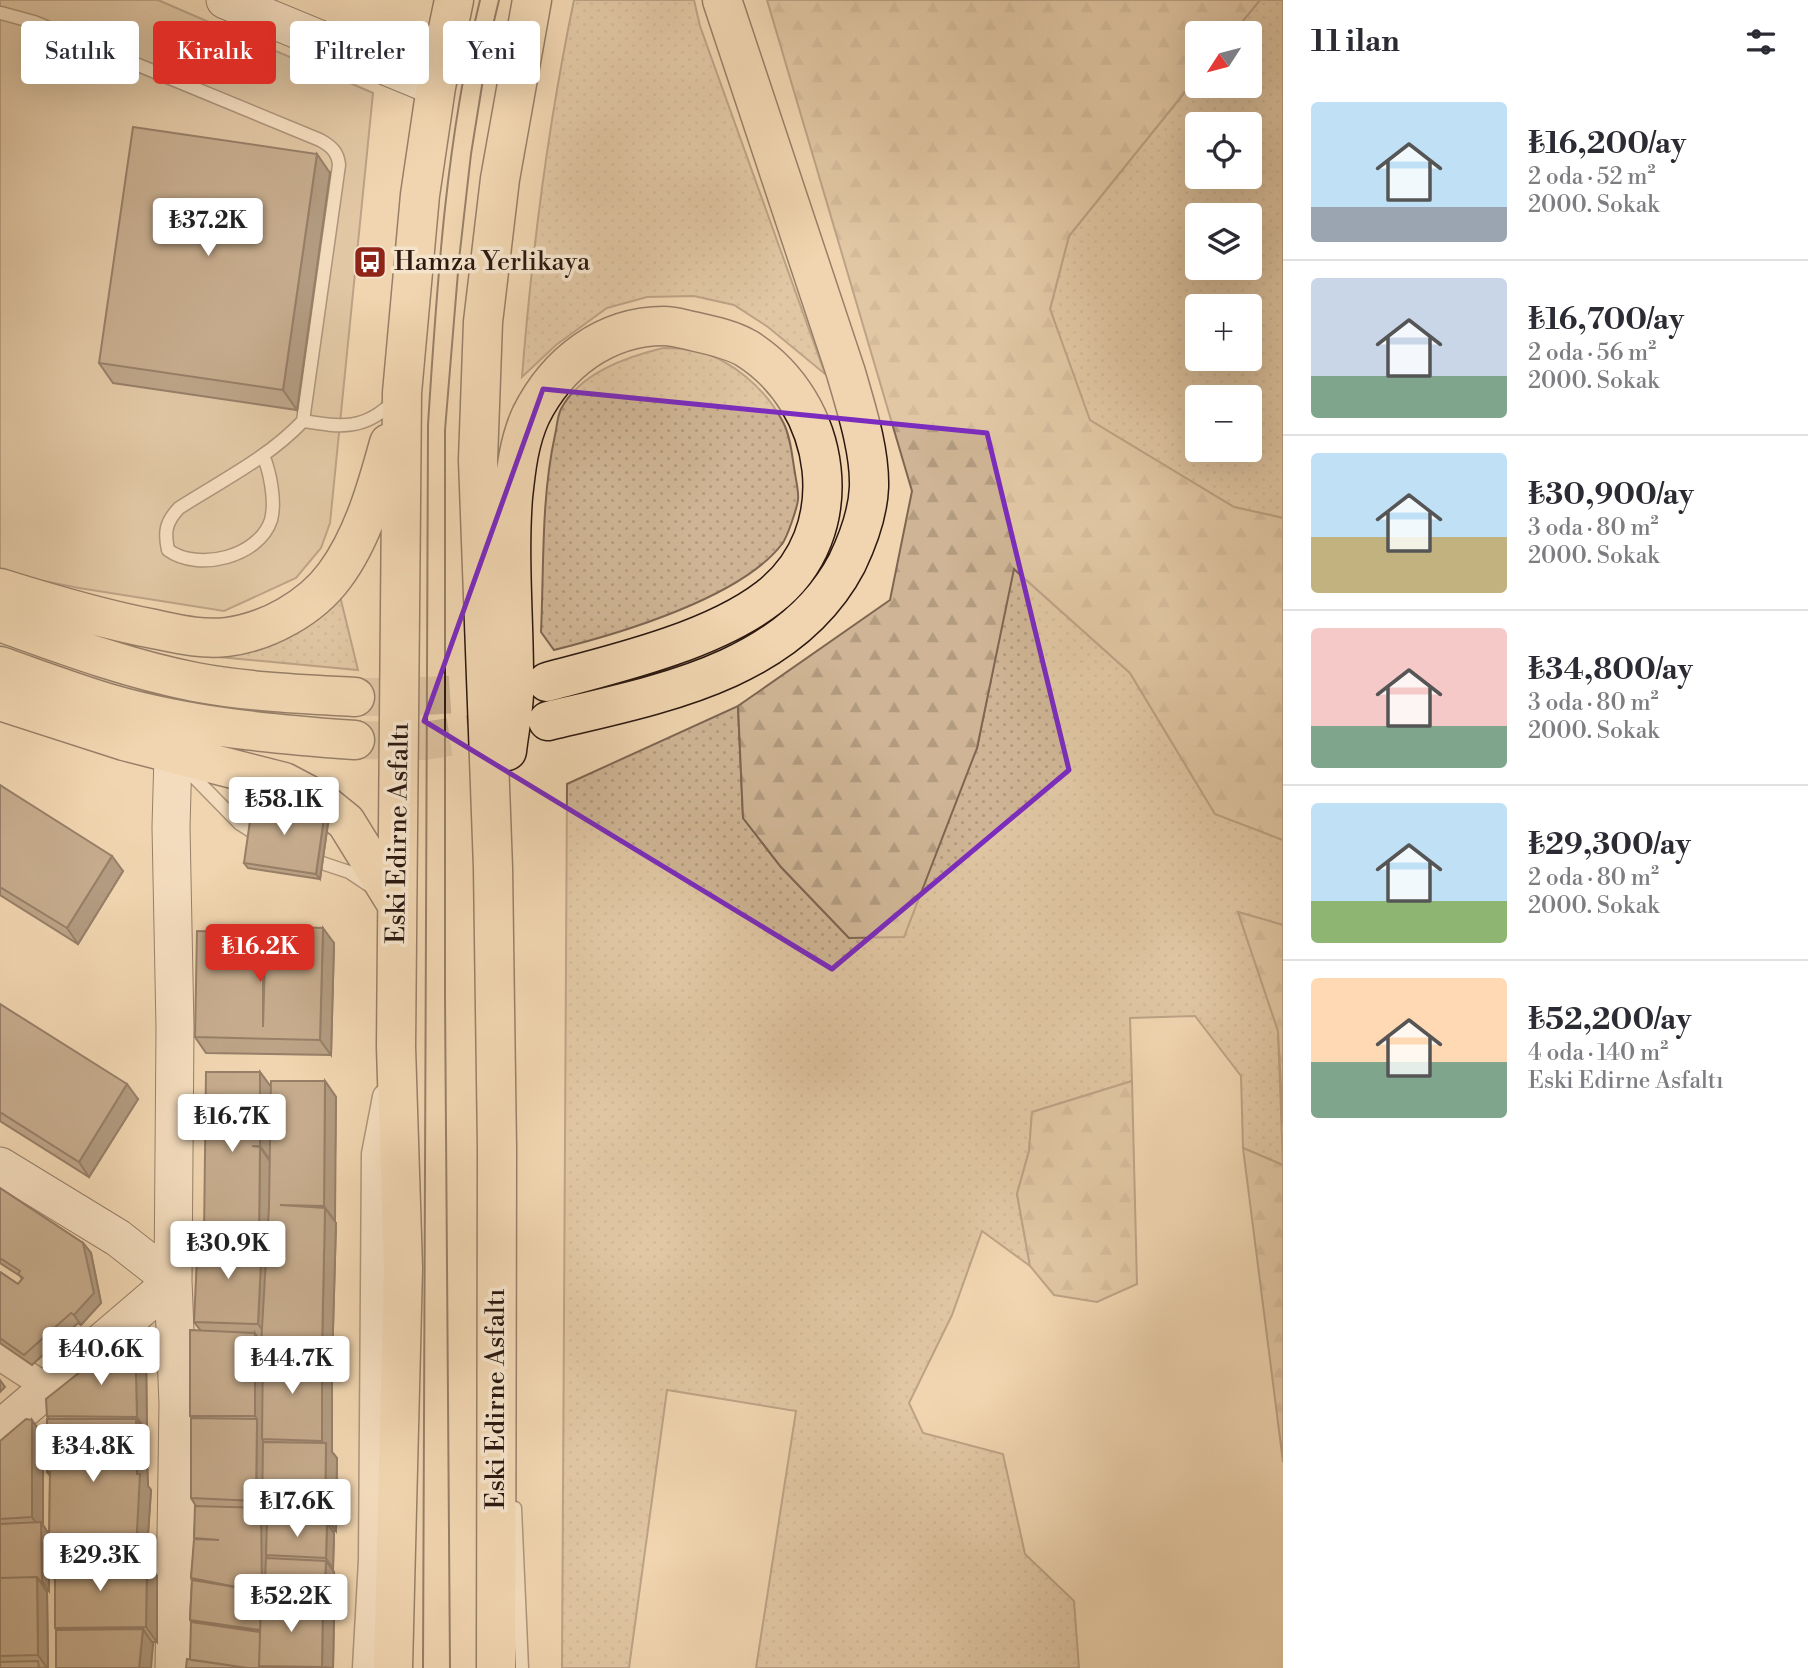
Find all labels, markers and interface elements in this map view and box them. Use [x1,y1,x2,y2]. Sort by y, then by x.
chip: Satılık [21,21,139,84]
chip: Kiralık [153,21,276,84]
chip: Filtreler [290,21,429,84]
chip: Yeni [443,21,540,84]
north arrow [1185,21,1262,98]
map controls [1185,21,1262,462]
text: 11 ilan [1311,23,1400,61]
icon: filters [1742,23,1780,61]
button: locate [1185,112,1262,189]
text: ₺16,200/ay [1528,125,1686,163]
icon: home [1367,130,1451,214]
text: 2 oda · 52 m² [1528,163,1656,191]
text: 2000. Sokak [1528,191,1659,219]
pin: ₺37.2K [151,198,265,258]
button: layers [1185,203,1262,280]
text: ₺37.2K [169,207,247,235]
bus stop icon: Hamza Yerlikaya [351,243,389,281]
place label: Hamza Yerlikaya [394,246,591,278]
button: + [1185,294,1262,371]
text: ₺16,700/ay [1528,301,1684,339]
icon: home [1367,306,1451,390]
text: 2 oda · 56 m² [1528,339,1656,367]
text: 2000. Sokak [1528,367,1659,395]
button: − [1185,385,1262,462]
text: ₺30,900/ay [1528,476,1694,514]
icon: home [1367,481,1451,565]
text: 3 oda · 80 m² [1528,514,1659,542]
text: 2000. Sokak [1528,542,1659,570]
text: ₺34,800/ay [1528,651,1693,689]
icon: home [1367,656,1451,740]
text: 3 oda · 80 m² [1528,689,1659,717]
text: 2000. Sokak [1528,717,1659,745]
street label: Eski Edirne Asfaltı [380,722,416,944]
pin: ₺58.1K [227,778,341,837]
text: ₺58.1K [245,786,323,814]
text: ₺29,300/ay [1528,826,1691,864]
icon: home [1367,831,1451,915]
text: 2 oda · 80 m² [1528,864,1659,892]
text: 2000. Sokak [1528,892,1659,920]
pin: ₺16.2K [203,925,317,984]
text: ₺16.2K [221,933,299,961]
text: ₺52,200/ay [1528,1001,1691,1039]
icon: home [1367,1006,1451,1090]
text: 4 oda · 140 m² [1528,1039,1668,1067]
text: Eski Edirne Asfaltı [1528,1067,1724,1095]
pin: ₺16.7K [175,1094,289,1154]
text: ₺16.7K [194,1103,270,1131]
pin: ₺30.9K [171,1222,285,1281]
text: ₺30.9K [186,1230,270,1258]
street label: Eski Edirne Asfaltı [480,1288,512,1510]
pin: ₺40.6K [44,1328,158,1387]
text: ₺40.6K [59,1336,143,1364]
pin: ₺44.7K [235,1336,349,1396]
text: ₺44.7K [251,1345,333,1373]
pin: ₺34.8K [36,1424,150,1484]
text: ₺34.8K [52,1433,134,1461]
pin: ₺17.6K [240,1480,354,1539]
text: ₺17.6K [260,1488,334,1516]
pin: ₺29.3K [43,1534,157,1593]
text: ₺29.3K [60,1542,140,1570]
pin: ₺52.2K [234,1574,348,1634]
text: ₺52.2K [250,1583,332,1611]

